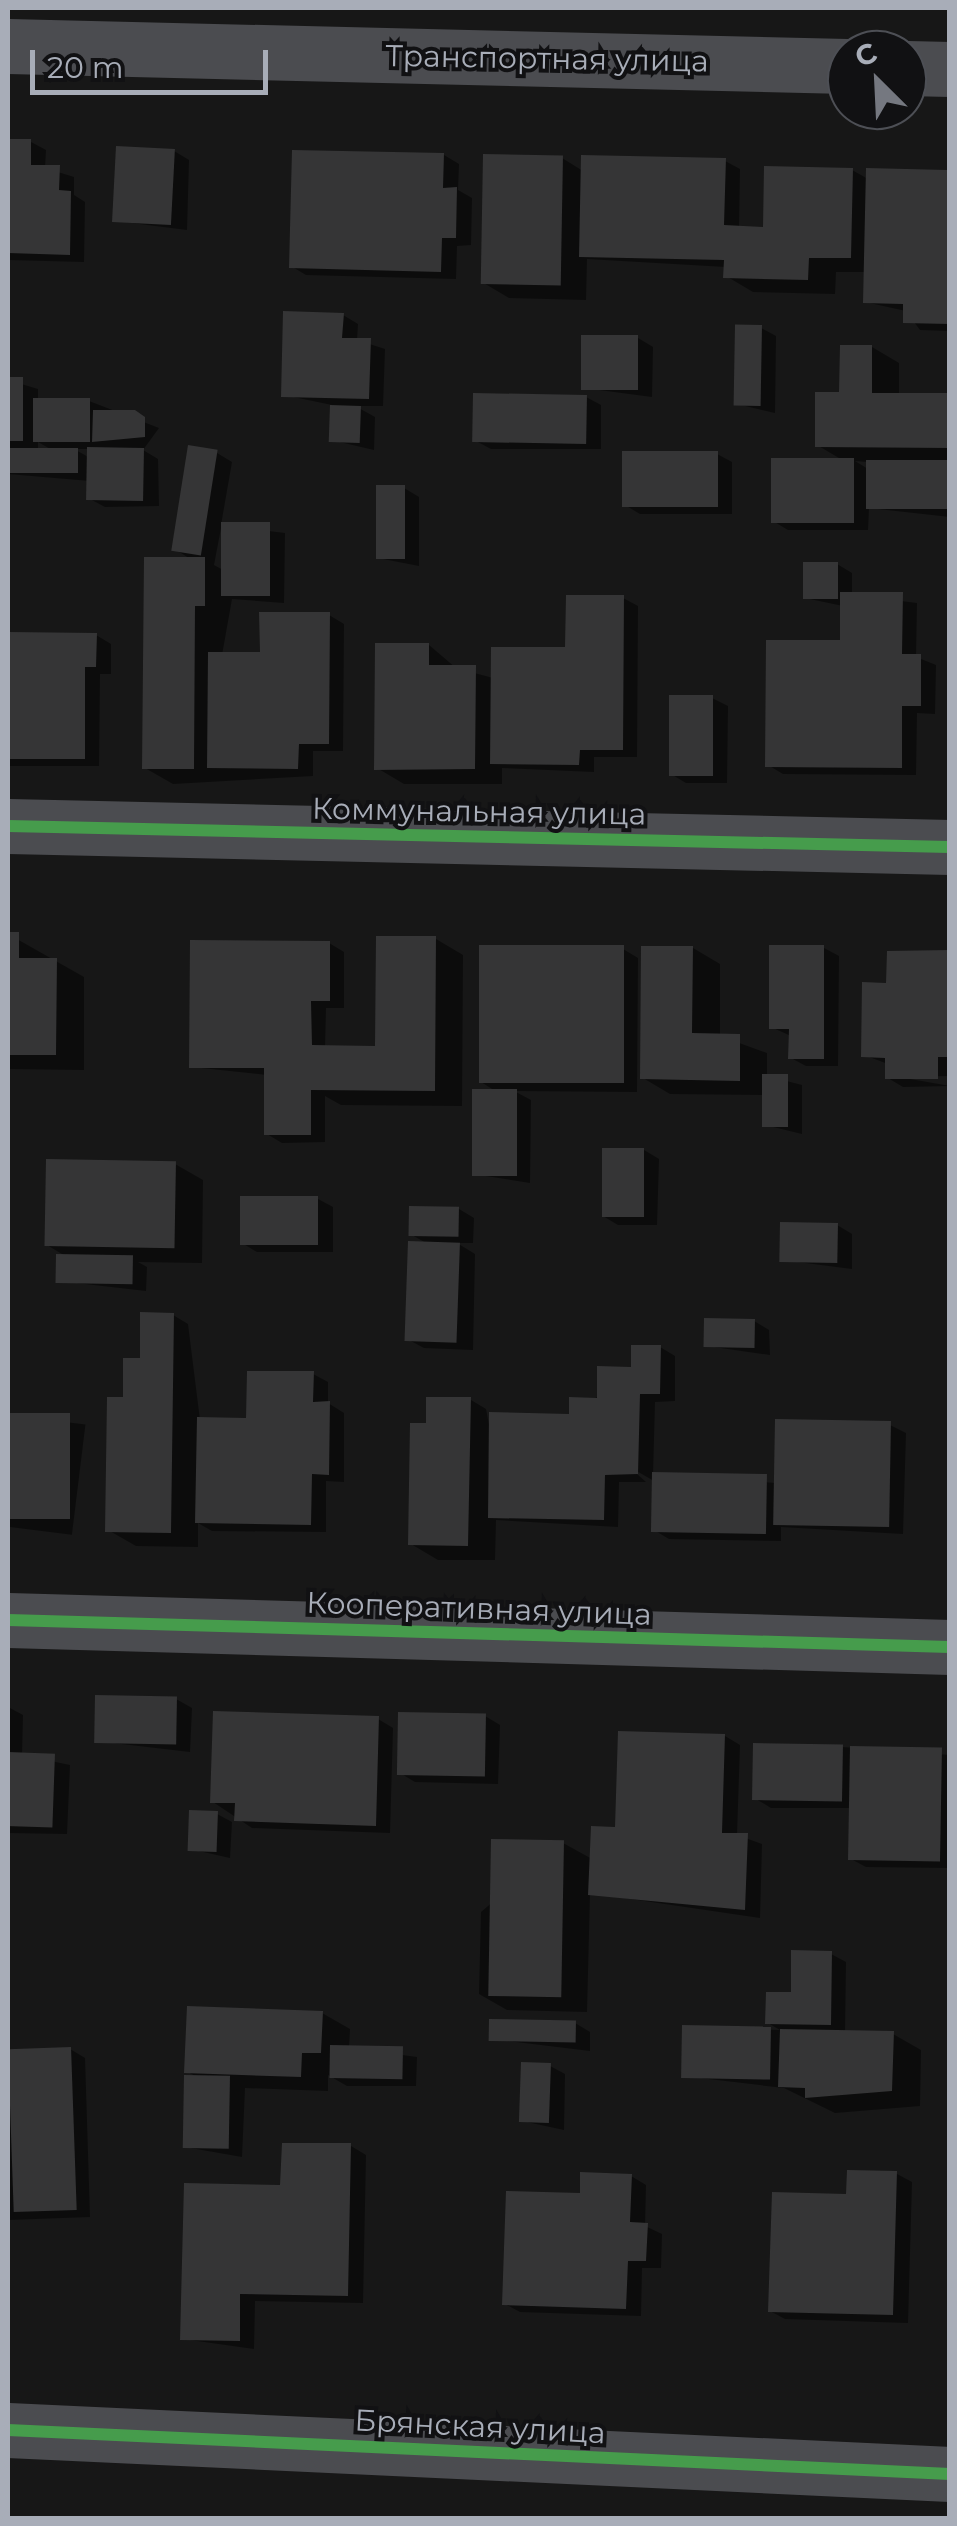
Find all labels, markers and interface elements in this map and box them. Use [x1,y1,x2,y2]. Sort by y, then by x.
scale bar [35,30,272,92]
north arrow [827,30,927,130]
text: С [849,35,882,74]
street label: Транспортная улица [385,38,709,80]
text: 20 m [47,49,124,86]
street label: Коммунальная улица [312,791,646,833]
street label: Кооперативная улица [306,1585,652,1633]
street label: Брянская улица [353,2402,607,2452]

